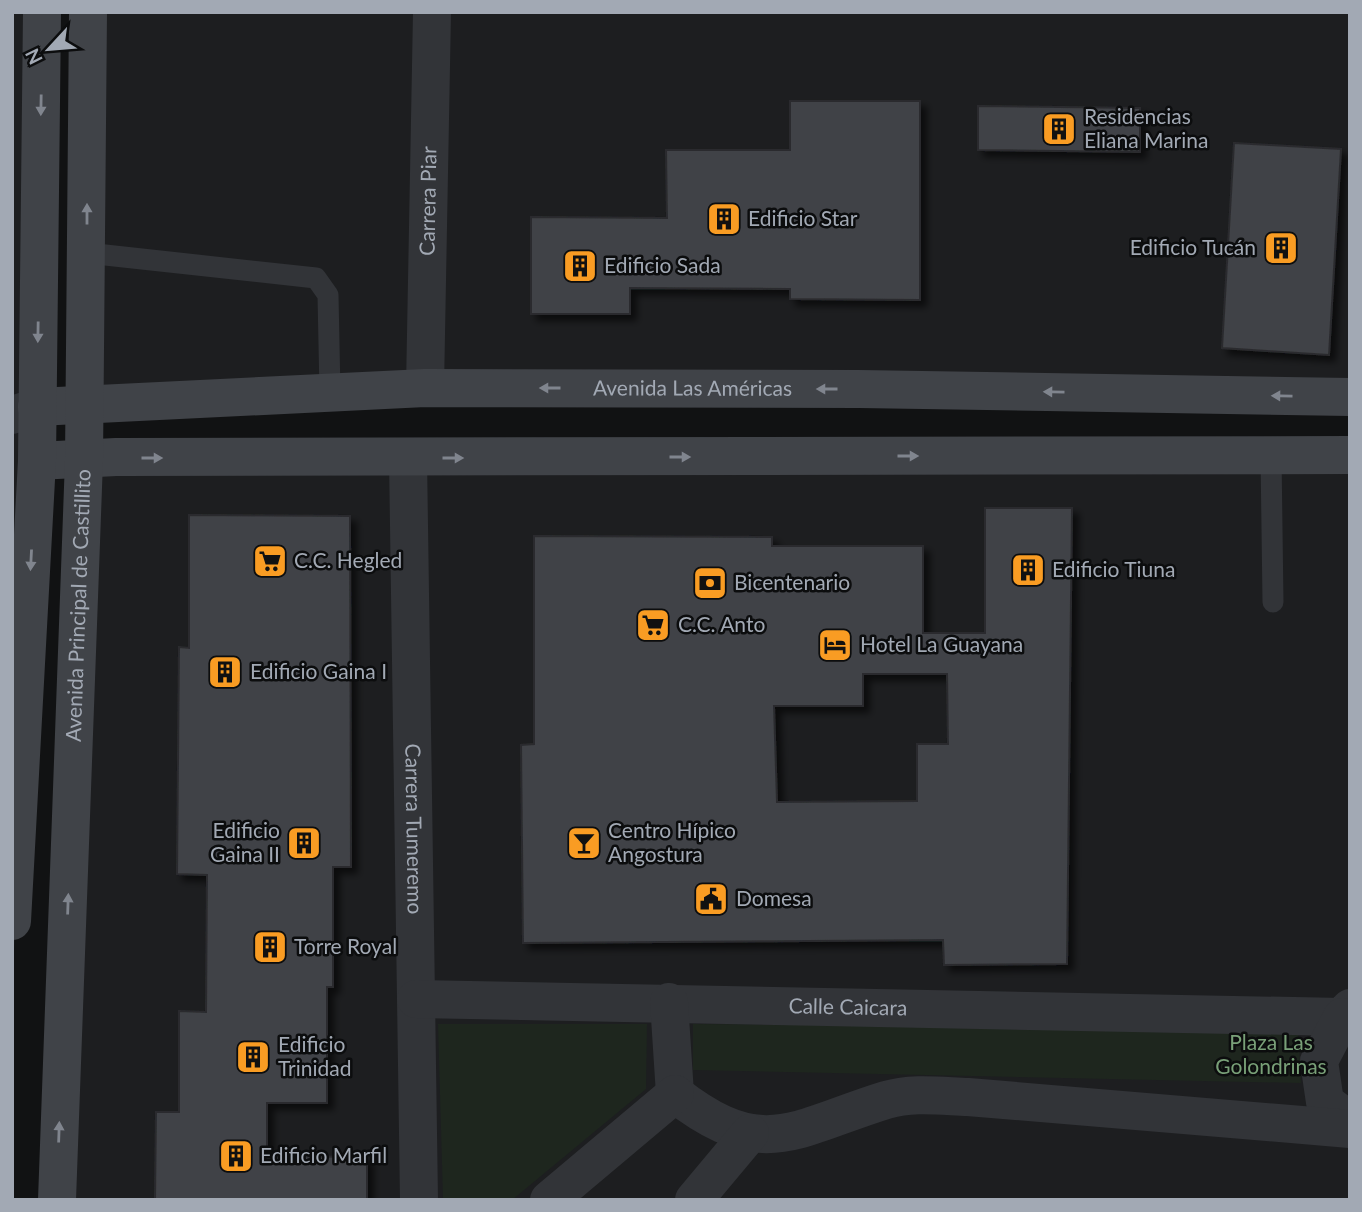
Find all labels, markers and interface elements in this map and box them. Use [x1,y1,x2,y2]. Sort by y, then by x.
north arrow [14,14,84,84]
text: N [20,45,47,68]
one-way arrow [35,94,47,116]
place label: Residencias Eliana Marina [1084,103,1208,152]
building icon: Residencias Eliana Marina [1040,110,1078,148]
street label: Carrera Piar [413,146,441,256]
building icon: Edificio Star [705,200,743,238]
one-way arrow [81,203,93,225]
place label: Edificio Star [748,205,858,230]
building icon: Edificio Tucán [1262,229,1300,267]
place label: Edificio Tucán [1130,234,1256,259]
building icon: Edificio Sada [561,247,599,285]
place label: Edificio Sada [604,252,721,277]
one-way arrow [32,322,44,344]
street label: Avenida Las Américas [593,374,792,400]
one-way arrow [539,382,561,394]
one-way arrow [815,383,837,395]
one-way arrow [1043,386,1065,398]
one-way arrow [1270,390,1292,402]
one-way arrow [670,451,692,463]
one-way arrow [897,451,919,462]
one-way arrow [141,452,163,464]
one-way arrow [442,452,464,464]
street label: Avenida Principal de Castillito [60,468,95,742]
supermarket icon: C.C. Hegled [251,542,289,580]
place label: C.C. Hegled [294,547,402,572]
one-way arrow [25,549,36,571]
building icon: Edificio Tiuna [1009,551,1047,589]
place label: Edificio Tiuna [1052,556,1175,581]
bank icon: Bicentenario [691,564,729,602]
place label: Bicentenario [734,569,850,594]
supermarket icon: C.C. Anto [634,606,672,644]
place label: C.C. Anto [678,611,765,636]
hotel icon: Hotel La Guayana [816,626,854,664]
place label: Hotel La Guayana [860,631,1023,656]
building icon: Edificio Gaina I [206,653,244,691]
place label: Edificio Gaina I [250,658,387,683]
street label: Carrera Tumeremo [401,743,429,915]
place label: Edificio Gaina II [210,817,280,866]
place label: Centro Hípico Angostura [608,817,736,866]
building icon: Edificio Gaina II [285,824,323,862]
bar icon: Centro Hípico Angostura [565,824,603,862]
public building icon: Domesa [692,880,730,918]
place label: Domesa [736,885,812,910]
one-way arrow [62,893,73,915]
building icon: Torre Royal [251,928,289,966]
place label: Torre Royal [294,933,397,958]
street label: Calle Caicara [788,992,908,1020]
park label: Plaza Las Golondrinas [1215,1029,1327,1078]
place label: Edificio Trinidad [278,1031,352,1080]
building icon: Edificio Trinidad [234,1038,272,1076]
one-way arrow [54,1120,65,1142]
building icon: Edificio Marfil [217,1137,255,1175]
place label: Edificio Marfil [260,1142,387,1167]

